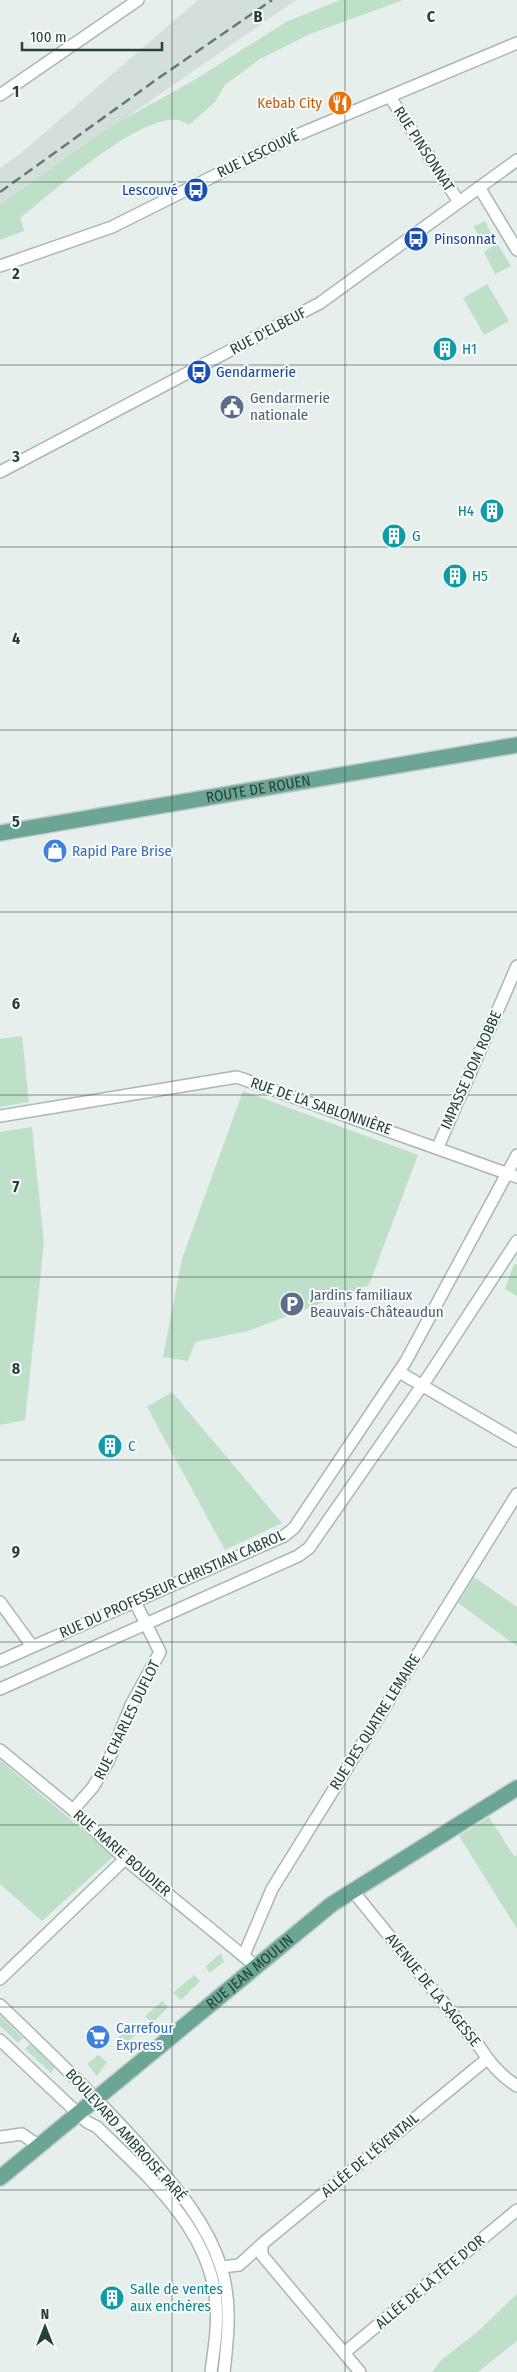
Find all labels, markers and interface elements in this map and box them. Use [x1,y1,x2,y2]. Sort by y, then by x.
text: B [254,7,263,26]
text: C [427,7,436,26]
scale bar [22,20,162,52]
text: 100 m [30,28,67,46]
text: 1 [13,82,19,101]
restaurant icon: Kebab City [327,90,353,116]
place label: Kebab City [257,94,322,112]
street label: RUE PINSONNAT [390,103,458,195]
street label: RUE LESCOUVÉ [214,126,302,182]
bus stop icon: Lescouvé [183,177,209,203]
place label: Lescouvé [122,181,178,199]
bus stop icon: Pinsonnat [403,226,429,252]
place label: Pinsonnat [434,230,496,248]
text: 2 [11,264,20,283]
street label: RUE D'ELBEUF [227,303,309,359]
building icon: H1 [432,336,458,362]
place label: H1 [462,340,477,358]
bus stop icon: Gendarmerie [186,359,212,385]
place label: Gendarmerie [216,363,296,381]
place label: Gendarmerie nationale [250,389,330,424]
public building icon: Gendarmerie nationale [219,394,245,420]
text: 3 [11,447,20,466]
building icon: H4 [479,498,505,524]
place label: H4 [458,502,474,520]
building icon: G [381,523,407,549]
place label: G [412,527,421,545]
building icon: H5 [442,563,468,589]
place label: H5 [472,567,488,585]
text: 4 [12,629,20,648]
street label: ROUTE DE ROUEN [205,771,312,807]
text: 5 [12,812,20,831]
shop icon: Rapid Pare Brise [42,838,68,864]
place label: Rapid Pare Brise [72,842,172,860]
text: 6 [12,994,20,1013]
street label: IMPASSE DOM ROBBE [437,1008,505,1132]
street label: RUE DE LA SABLONNIÈRE [248,1073,394,1139]
text: 7 [13,1177,20,1196]
place label: Jardins familiaux Beauvais-Châteaudun [310,1286,444,1321]
parking icon: Jardins familiaux Beauvais-Châteaudun [279,1291,305,1317]
text: 8 [12,1359,21,1378]
building icon: C [97,1433,123,1459]
place label: C [128,1437,136,1455]
street label: RUE DU PROFESSEUR CHRISTIAN CABROL [57,1526,288,1642]
text: 9 [12,1542,20,1561]
street label: RUE DES QUATRE LEMAIRE [326,1651,424,1793]
street label: RUE CHARLES DUFLOT [90,1657,164,1783]
street label: RUE MARIE BOUDIER [70,1806,174,1900]
street label: AVENUE DE LA SAGESSE [382,1930,484,2050]
street label: RUE JEAN MOULIN [203,1931,297,2013]
place label: Carrefour Express [116,2019,174,2054]
supermarket icon: Carrefour Express [85,2024,111,2050]
street label: BOULEVARD AMBROISE PARÉ [62,2065,190,2205]
street label: ALLÉE DE L'ÉVENTAIL [318,2109,423,2201]
street label: ALLÉE DE LA TÊTE D'OR [372,2231,488,2333]
place label: Salle de ventes aux enchères [130,2280,223,2315]
building icon: Salle de ventes aux enchères [99,2285,125,2311]
north arrow [20,2302,70,2352]
text: N [41,2306,49,2323]

